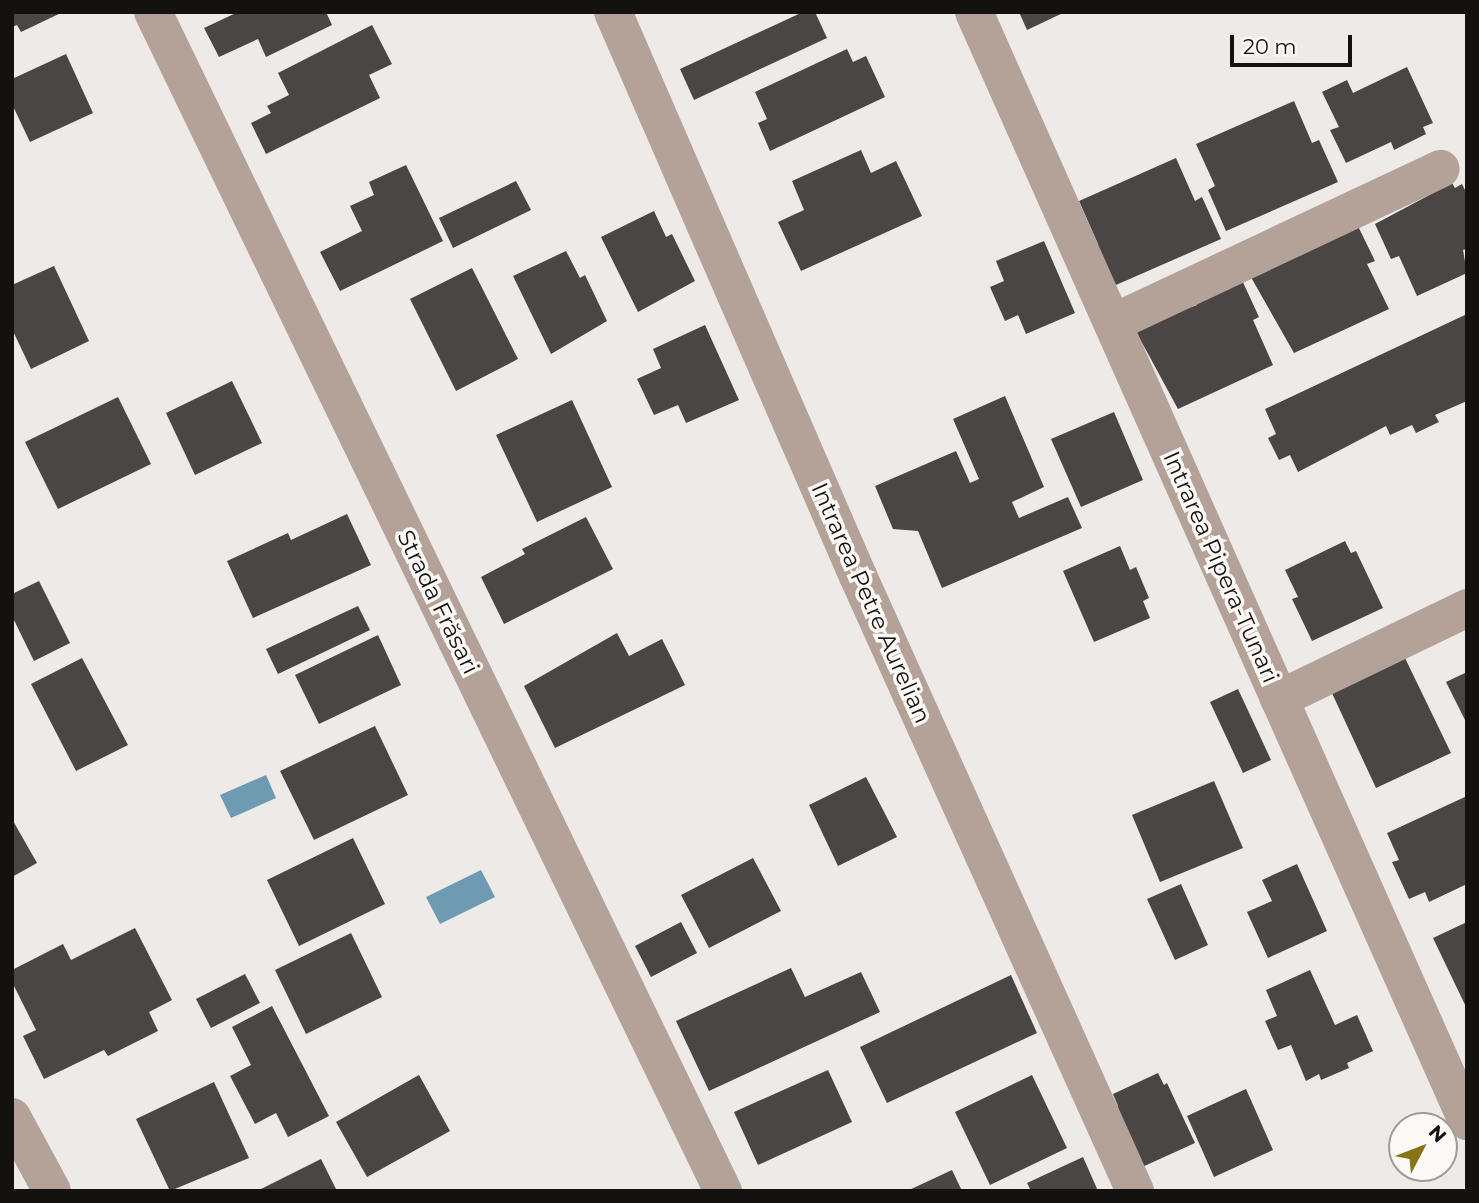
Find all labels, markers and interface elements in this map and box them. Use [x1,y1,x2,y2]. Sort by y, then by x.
scale bar [1234,21,1356,65]
text: 20 m [1243,34,1297,59]
street label: Intrarea Pipera-Tunari [1157,447,1285,687]
street label: Intrarea Petre Aurelian [805,479,937,727]
street label: Strada Frăsari [391,526,485,678]
north arrow [1388,1112,1458,1182]
text: N [1424,1121,1451,1147]

